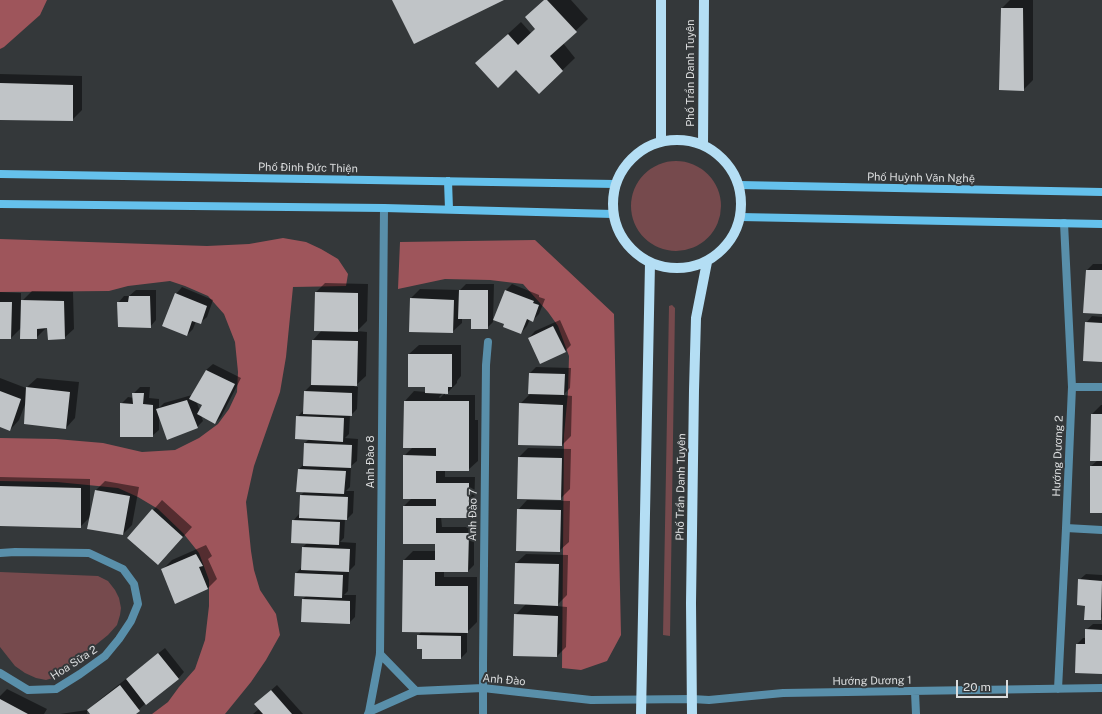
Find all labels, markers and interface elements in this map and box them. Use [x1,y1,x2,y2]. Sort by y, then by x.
street label: Phố Trần Danh Tuyên [684,19,698,127]
street label: Phố Đinh Đức Thiện [258,161,358,175]
street label: Phố Huỳnh Văn Nghệ [867,170,975,186]
street label: Hướng Dương 2 [1050,415,1066,497]
street label: Phố Trần Danh Tuyên [673,433,689,541]
street label: Anh Đào 8 [364,435,378,489]
street label: Anh Đào 7 [466,489,480,541]
street label: Hoa Sữa 2 [48,643,100,683]
street label: Anh Đào [482,672,526,688]
scale bar [958,672,1010,698]
street label: Hướng Dương 1 [832,674,912,688]
text: 20 m [963,680,991,694]

